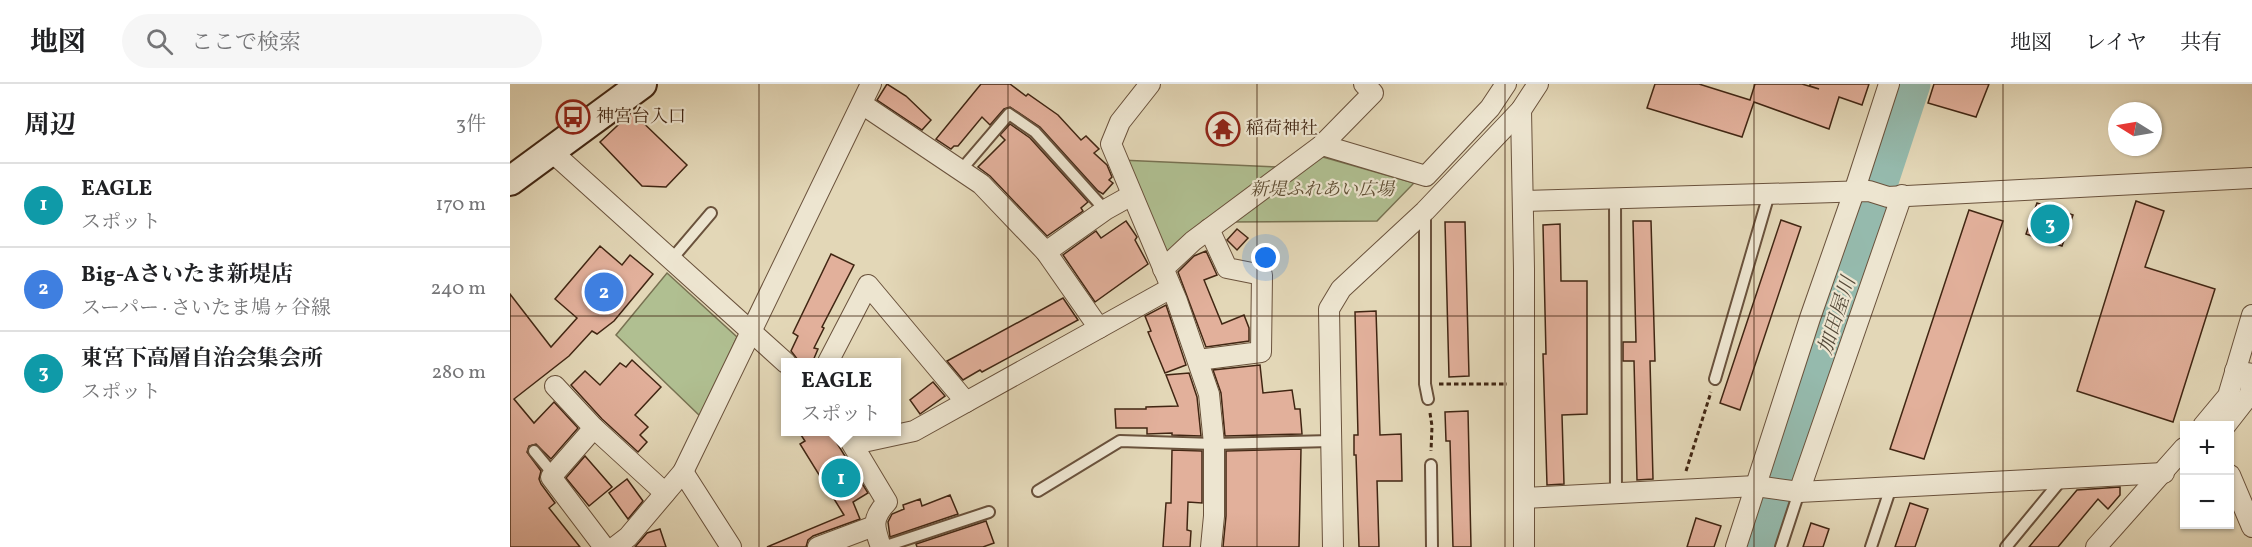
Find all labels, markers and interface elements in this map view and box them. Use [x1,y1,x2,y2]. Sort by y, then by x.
search box [122,14,542,68]
text: 地図 [30,24,86,63]
icon: search [143,25,176,58]
text: ここで検索 [191,28,301,59]
text: 地図 [2010,29,2052,58]
text: レイヤ [2085,29,2147,58]
text: 共有 [2180,29,2222,58]
bus stop icon: 神宮台入口 [555,99,591,135]
north arrow [2108,102,2162,156]
place label: 神宮台入口 [596,105,686,130]
text: 周辺 [24,108,76,144]
text: 3件 [456,111,486,139]
temple icon: 稲荷神社 [1205,111,1241,147]
place label: 稲荷神社 [1246,117,1318,142]
text: EAGLE [81,174,152,205]
park label: 新堤ふれあい広場 [1250,178,1396,203]
text: 1 [39,191,48,219]
text: 170 m [436,191,486,219]
pin: 3 [2030,202,2070,246]
text: スポット [81,209,161,237]
your location [1251,243,1280,272]
text: Big-Aさいたま新堤店 [81,260,293,291]
pin: 2 [584,270,623,314]
water label: 加田屋川 [1812,272,1864,358]
text: 2 [38,275,49,303]
text: 240 m [431,275,486,303]
text: スーパー · さいたま鳩ヶ谷線 [81,295,331,323]
text: 東宮下高層自治会集会所 [81,344,323,375]
popup [781,358,901,436]
text: 3 [38,359,49,387]
text: 280 m [431,359,486,387]
text: EAGLE [801,366,872,397]
text: スポット [81,379,161,407]
text: スポット [801,401,881,429]
map controls [2180,421,2234,529]
button: + [2180,421,2234,475]
pin: 1 [822,456,860,500]
button: − [2180,475,2234,529]

